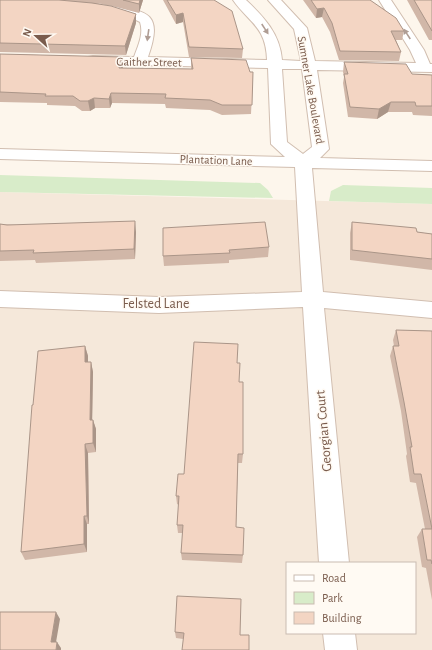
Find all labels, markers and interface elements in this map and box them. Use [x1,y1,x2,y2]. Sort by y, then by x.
north arrow [16,16,56,56]
one-way arrow [261,24,269,34]
text: N [21,27,34,38]
one-way arrow [403,28,410,40]
one-way arrow [145,29,151,41]
street label: Sumner Lake Boulevard [296,35,326,145]
street label: Gaither Street [116,55,182,69]
street label: Plantation Lane [179,153,253,167]
street label: Felsted Lane [123,297,189,311]
street label: Georgian Court [313,389,335,472]
legend [286,562,416,634]
text: Road [322,572,346,584]
text: Park [322,592,343,604]
text: Building [322,612,362,624]

